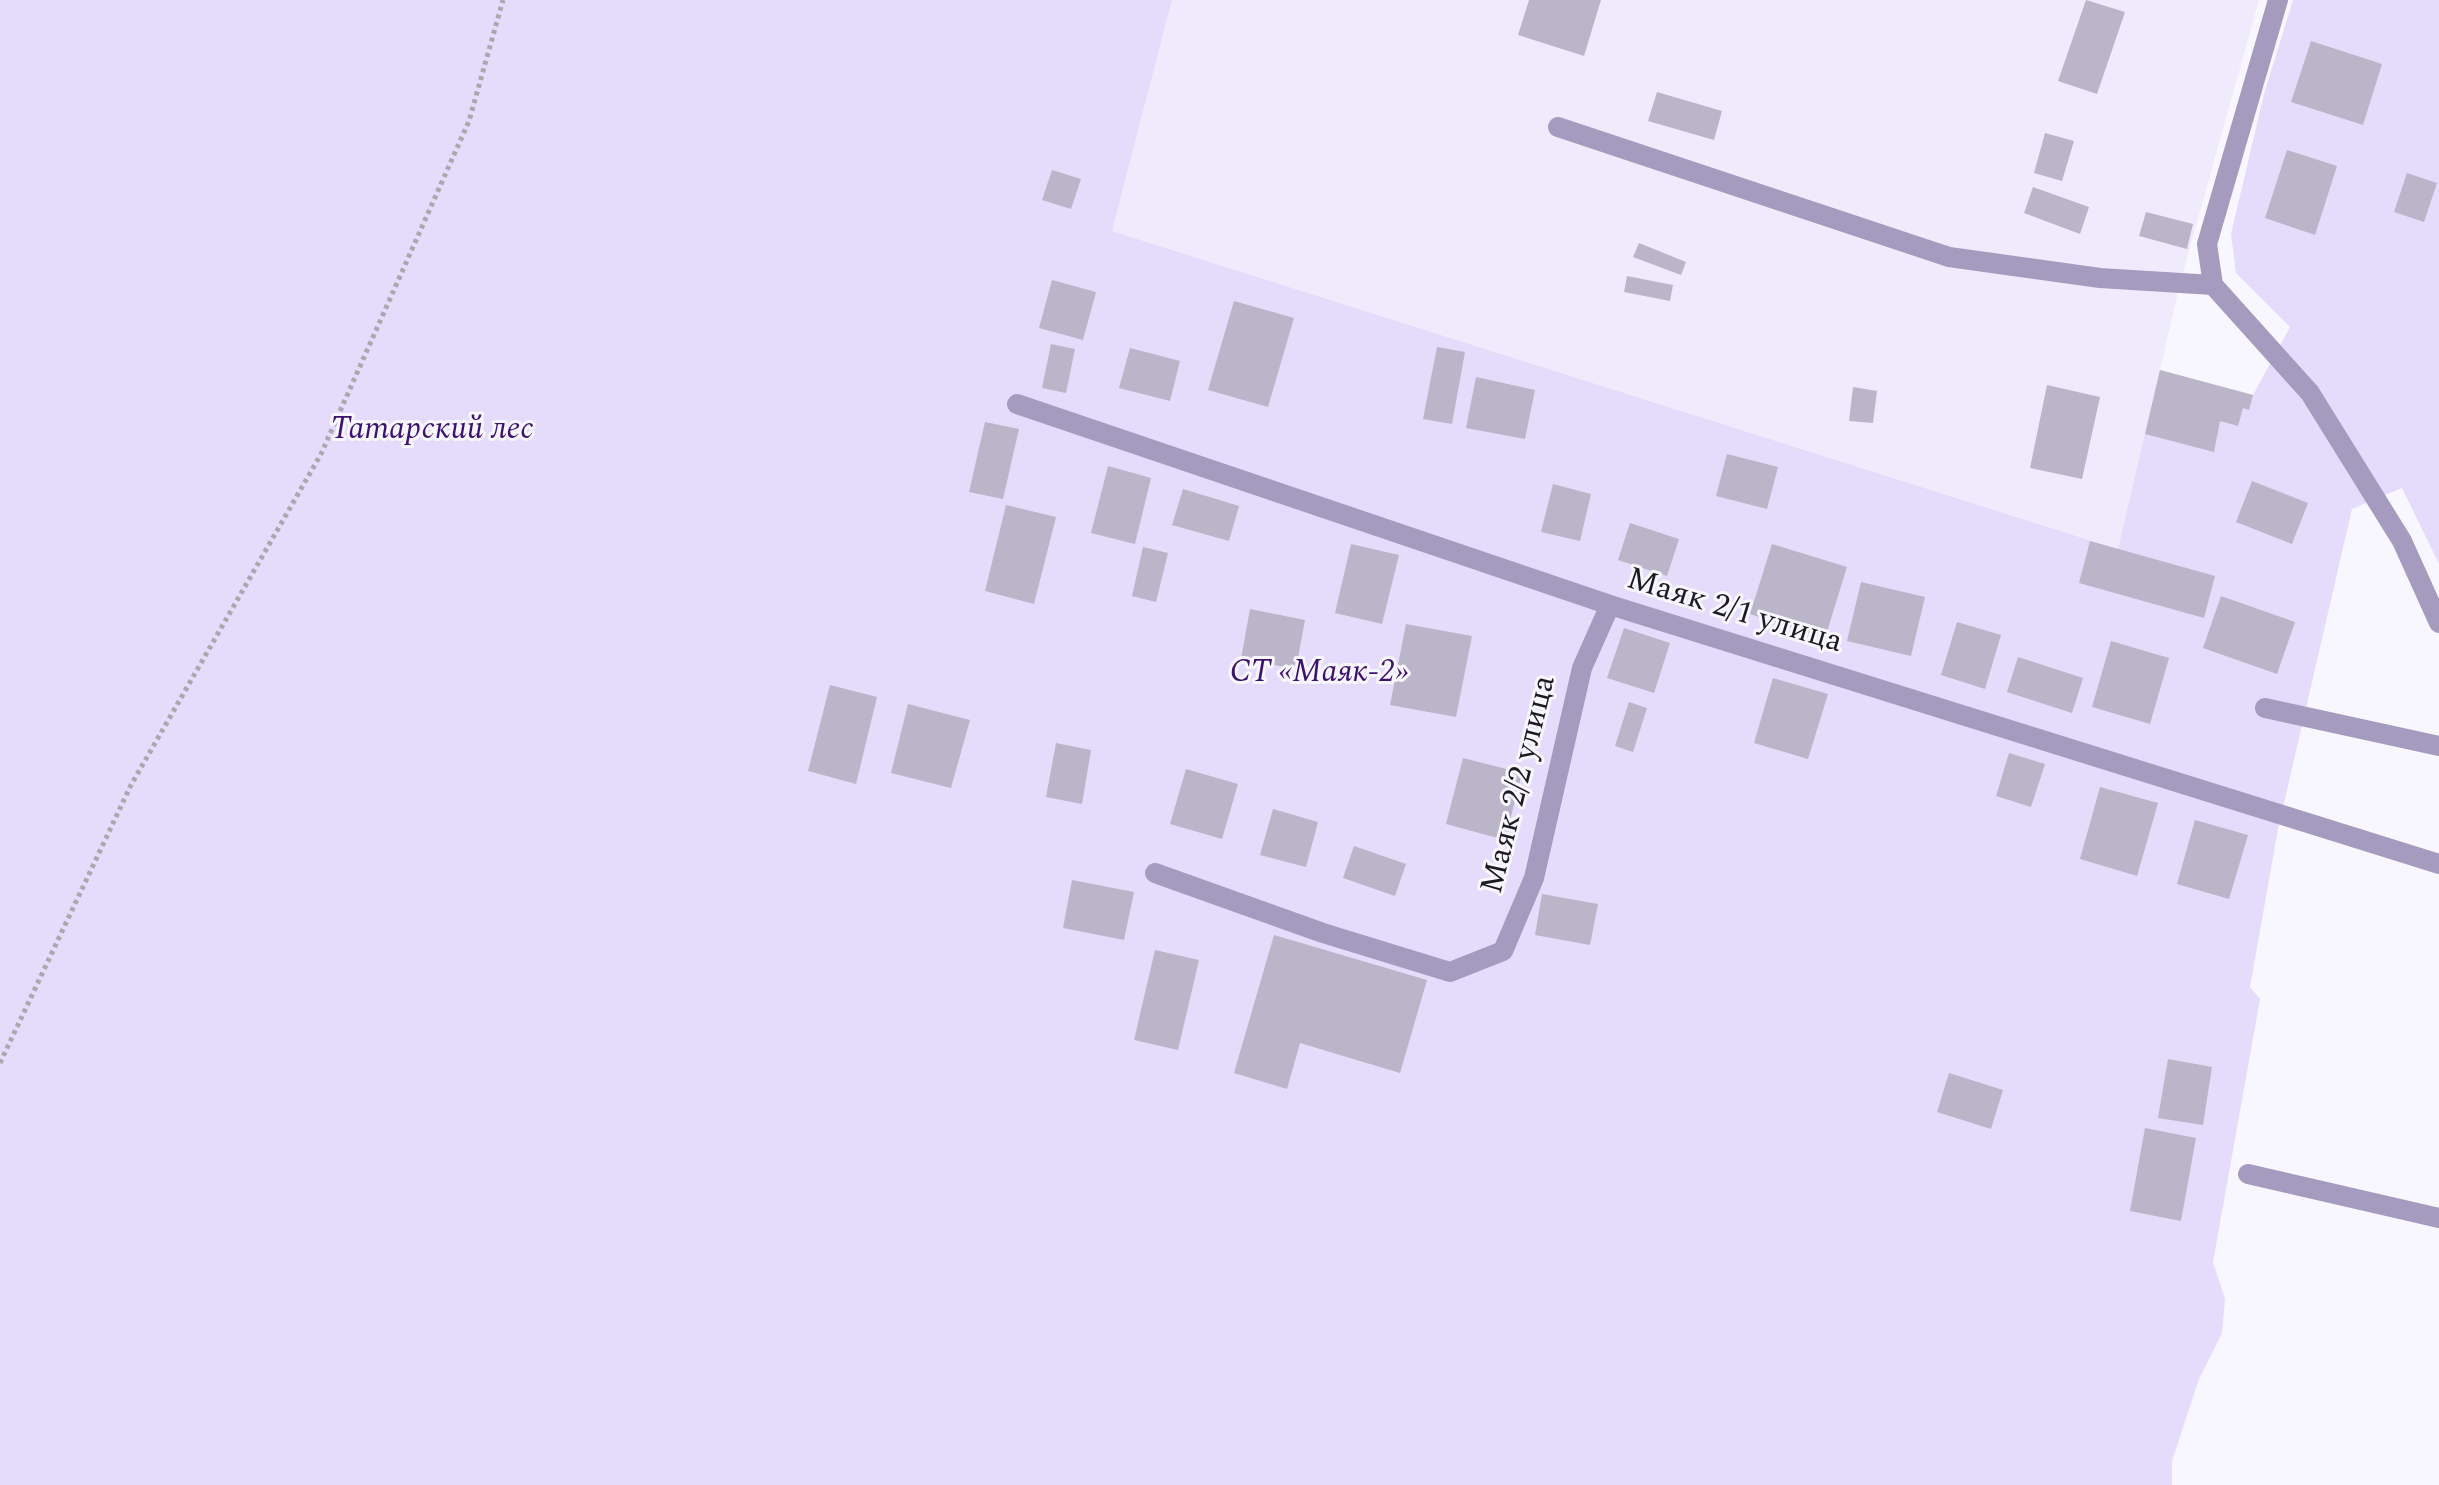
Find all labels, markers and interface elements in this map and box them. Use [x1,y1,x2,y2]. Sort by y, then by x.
park label: Татарский лес [330,413,534,451]
street label: Маяк 2/1 улица [1621,562,1847,664]
park label: СТ «Маяк-2» [1230,656,1408,694]
street label: Маяк 2/2 улица [1475,672,1567,898]

